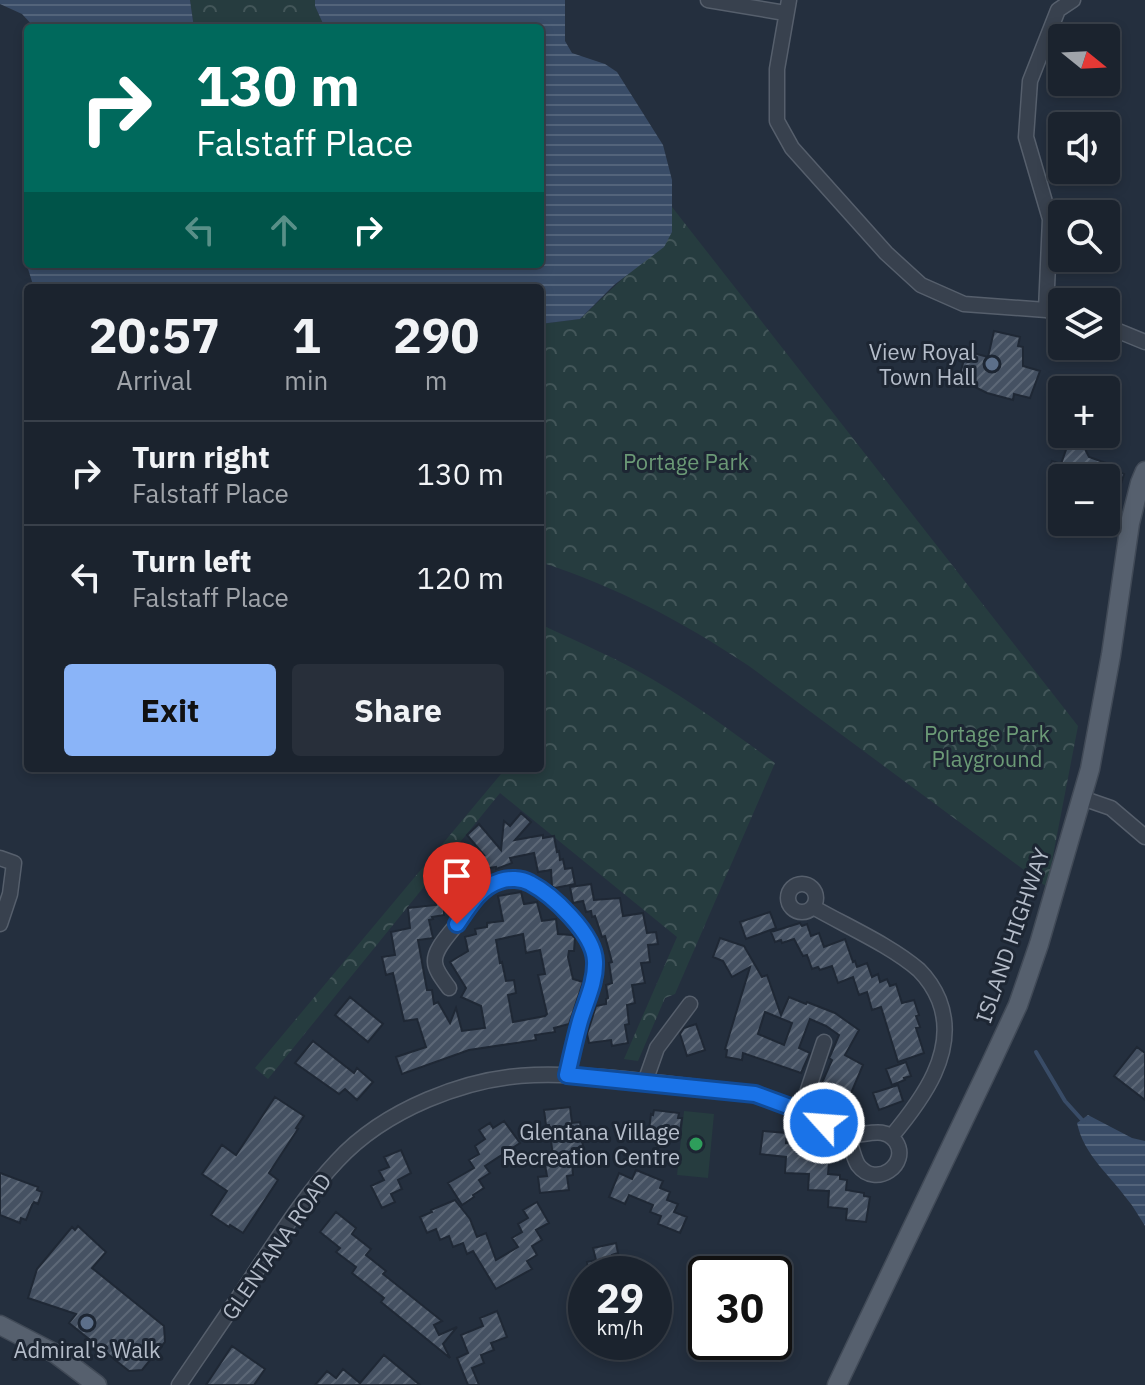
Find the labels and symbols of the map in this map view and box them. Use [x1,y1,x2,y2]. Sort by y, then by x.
north arrow [1048,24,1120,96]
place label: View Royal Town Hall [869,337,976,391]
marker: View Royal Town Hall [983,355,1001,373]
park label: Portage Park [623,447,749,476]
park label: Portage Park Playground [924,719,1050,773]
pin [423,842,491,924]
street label: ISLAND HIGHWAY [968,844,1056,1026]
position arrow [782,1081,866,1165]
place label: Glentana Village Recreation Centre [502,1117,680,1171]
marker: Glentana Village Recreation Centre [687,1135,705,1153]
street label: GLENTANA ROAD [215,1167,337,1325]
speed limit sign: 30 [688,1256,792,1360]
marker: Admiral's Walk [78,1314,96,1332]
place label: Admiral's Walk [13,1335,161,1364]

